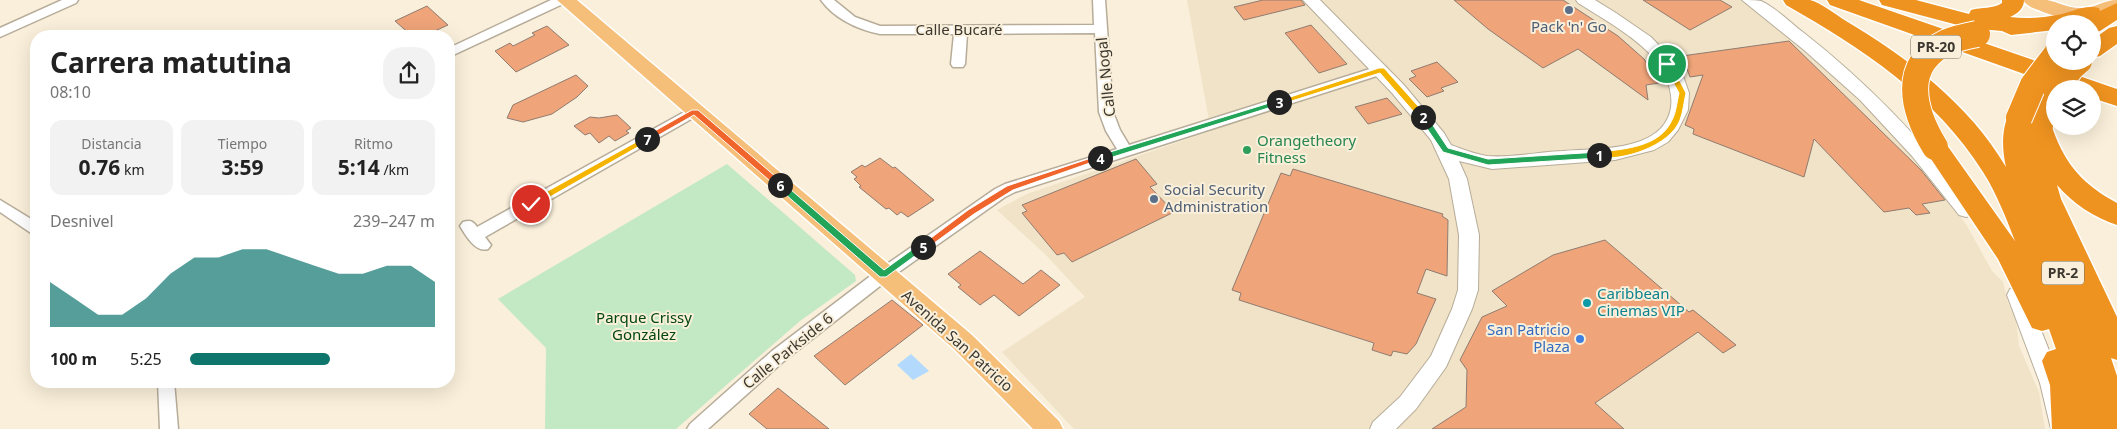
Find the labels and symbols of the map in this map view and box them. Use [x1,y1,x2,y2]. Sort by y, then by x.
marker: Pack 'n' Go [1563,4,1575,16]
place label: Pack 'n' Go [1531,16,1607,36]
street label: Calle Bucaré [916,19,1003,39]
street label: Calle Nogal [1091,36,1119,118]
road number: PR-20 [1911,36,1961,58]
pin [1646,43,1688,85]
pin: 3 [1266,90,1292,114]
pin: 2 [1410,104,1436,130]
pin: 7 [634,126,660,152]
place label: Orangetheory Fitness [1257,130,1356,167]
pin: 1 [1586,142,1612,168]
marker: Orangetheory Fitness [1241,144,1253,156]
pin: 4 [1088,146,1112,170]
pin: 6 [768,172,792,198]
place label: Social Security Administration [1164,179,1268,216]
pin [510,183,552,225]
marker: Social Security Administration [1148,193,1160,205]
pin: 5 [910,234,936,260]
road number: PR-2 [2042,262,2084,284]
place label: Caribbean Cinemas VIP [1597,283,1685,320]
street label: Avenida San Patricio [898,285,1018,396]
marker: Caribbean Cinemas VIP [1581,297,1593,309]
park label: Parque Crissy González [596,307,692,344]
street label: Calle Parkside 6 [738,308,837,393]
place label: San Patricio Plaza [1487,319,1570,356]
marker: San Patricio Plaza [1574,333,1586,345]

